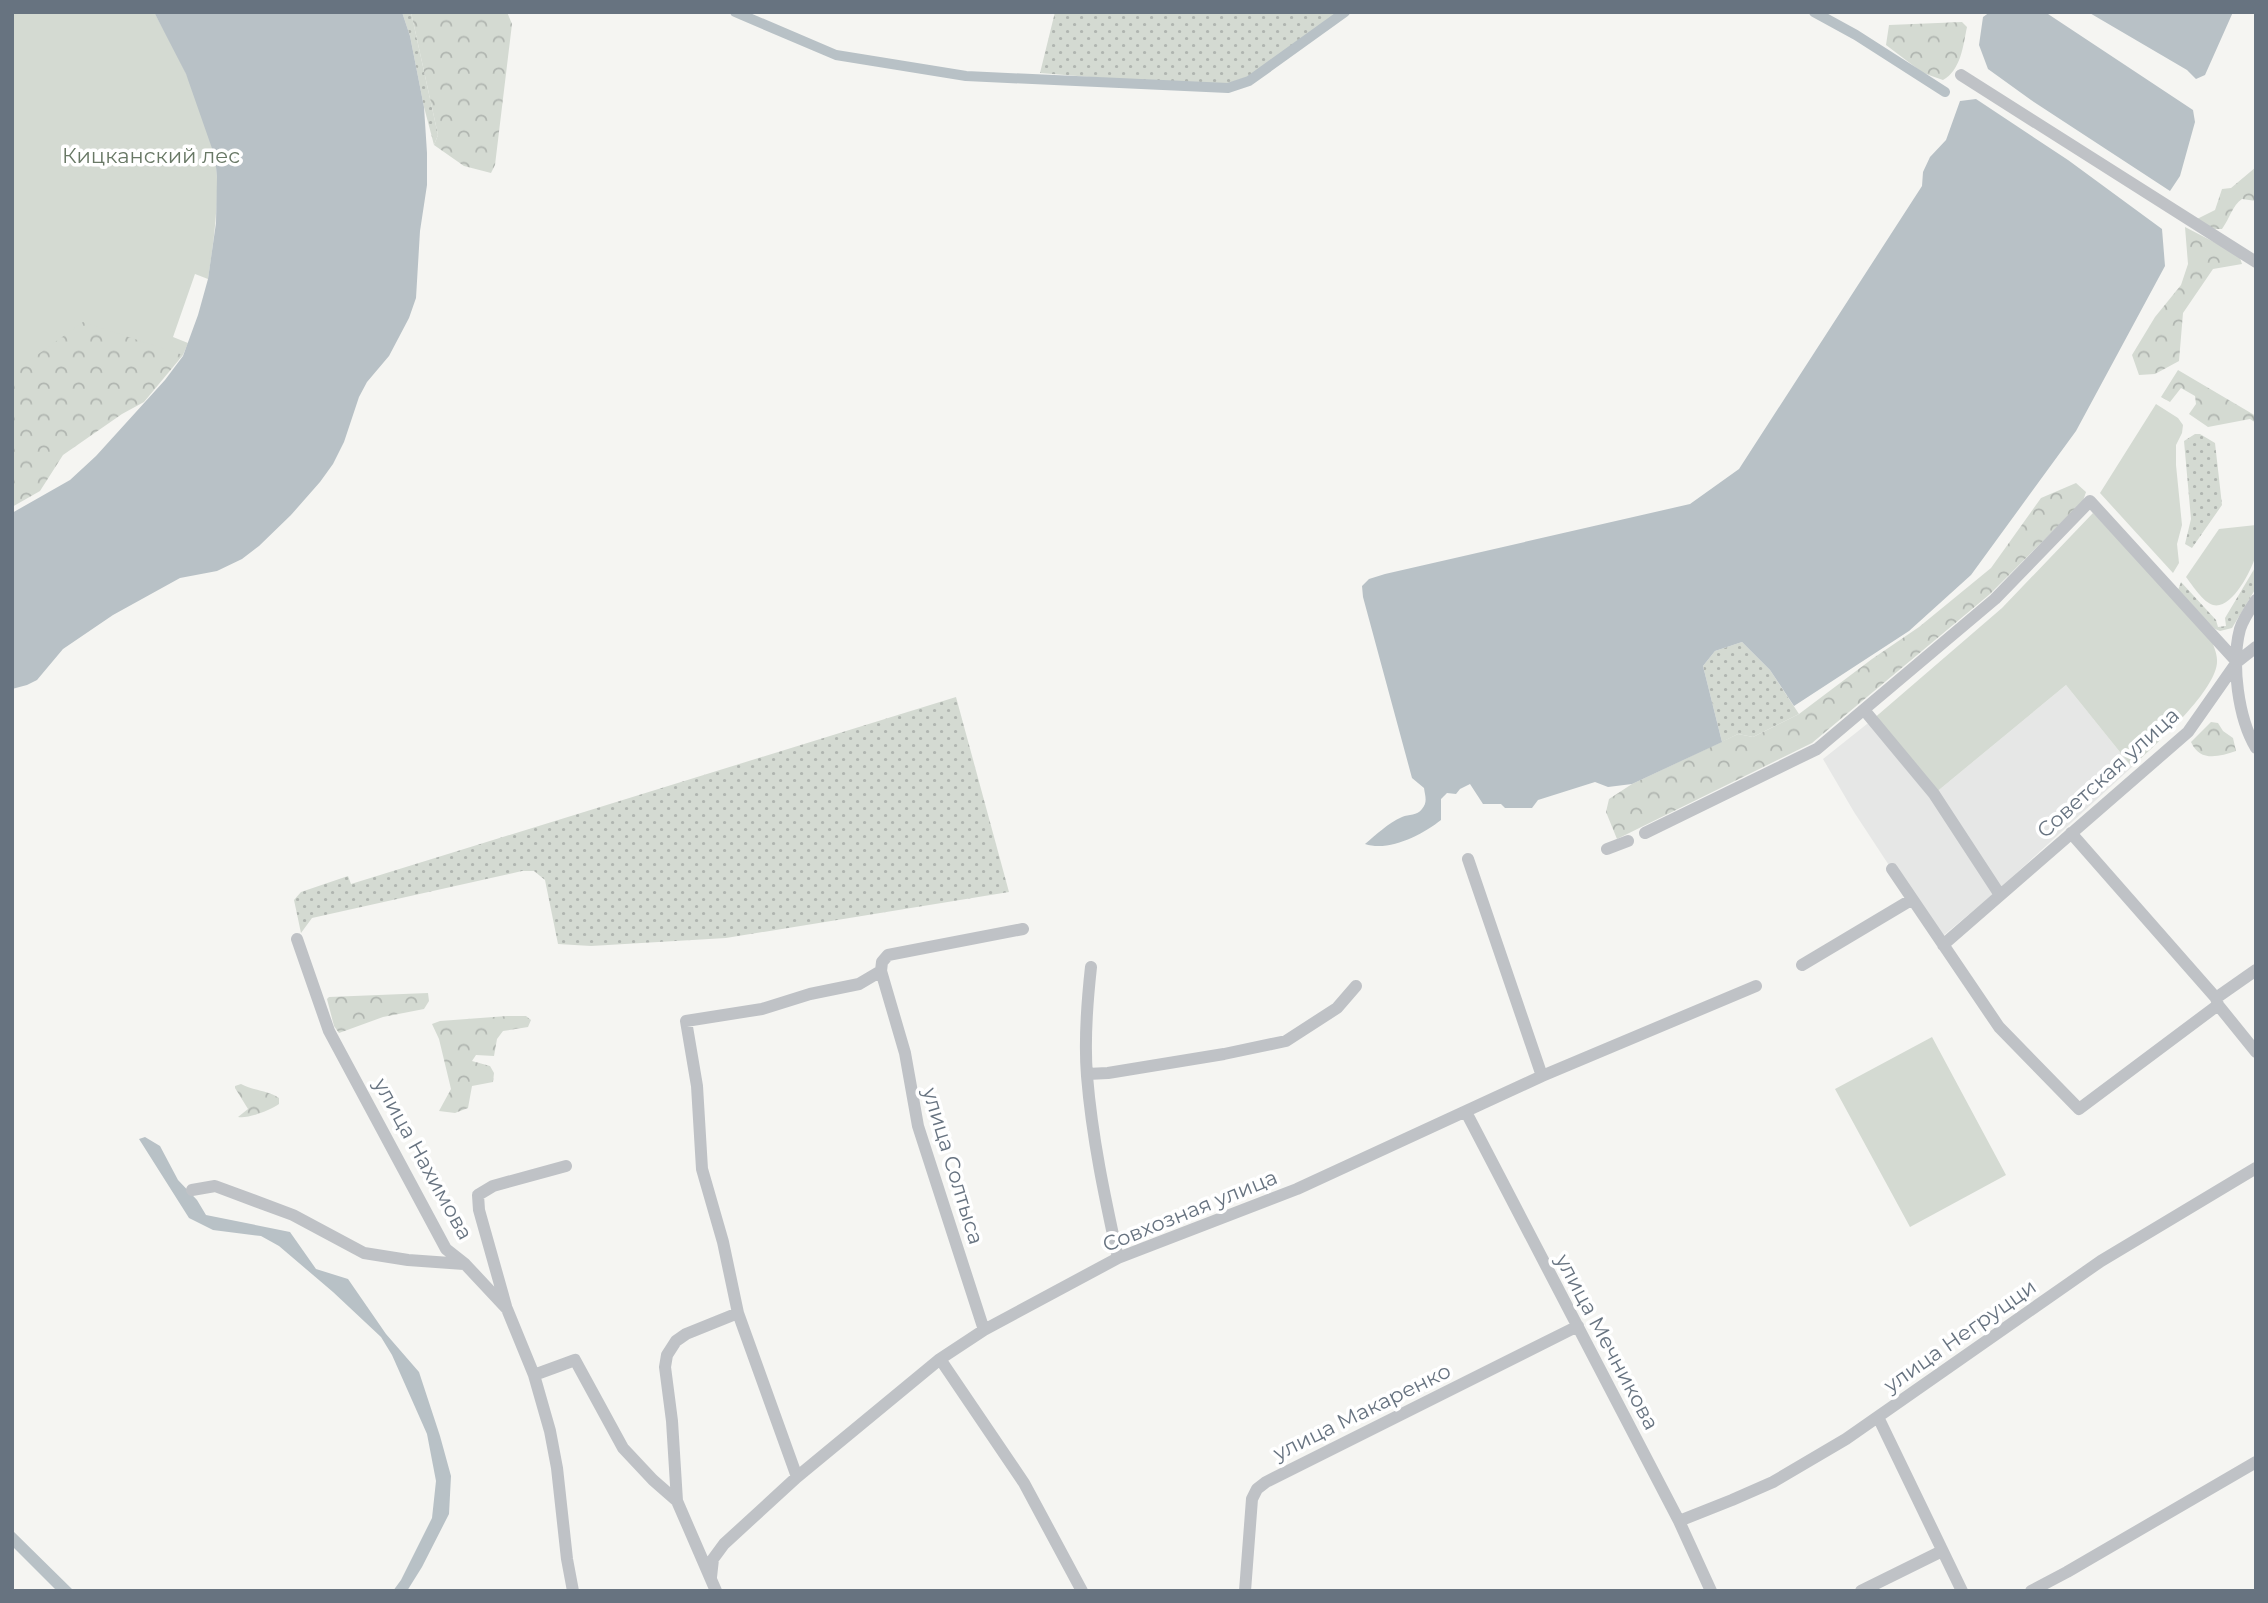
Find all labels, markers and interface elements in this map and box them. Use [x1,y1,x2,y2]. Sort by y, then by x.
park label: Кицканский лес [62,143,240,168]
street label: Советская улица [2032,702,2184,843]
street label: улица Нахимова [368,1073,478,1244]
street label: улица Солтыса [917,1083,989,1247]
street label: Совхозная улица [1099,1164,1281,1257]
street label: улица Мечникова [1550,1249,1664,1434]
street label: улица Негруцци [1878,1274,2041,1398]
street label: улица Макаренко [1268,1358,1455,1466]

